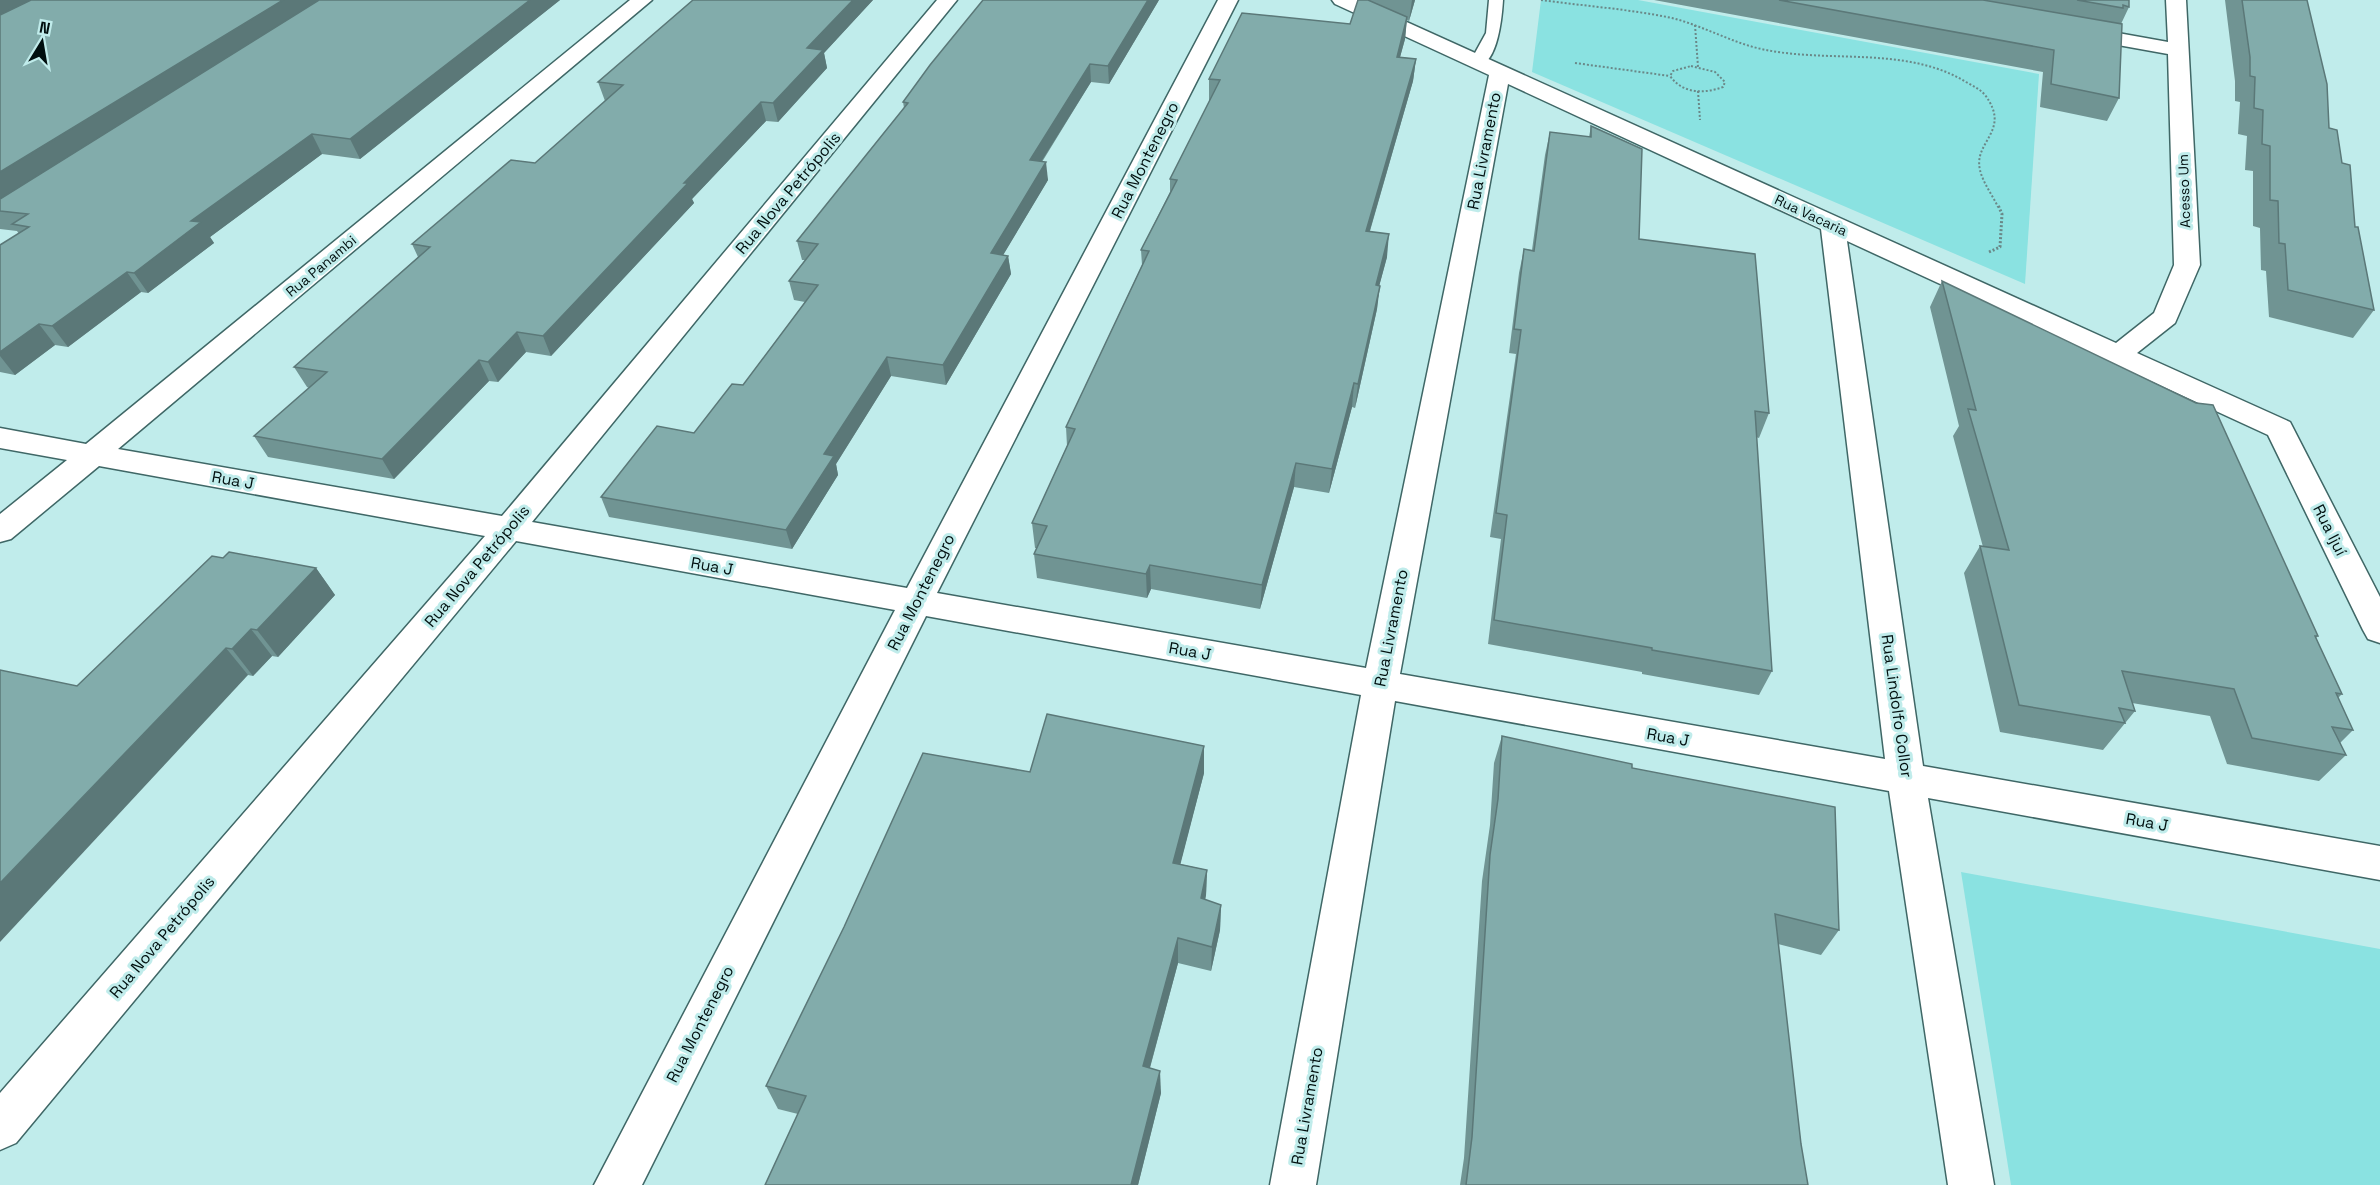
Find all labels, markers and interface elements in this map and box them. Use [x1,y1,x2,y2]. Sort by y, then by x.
north arrow [12,12,72,72]
text: N [37,16,52,39]
street label: Rua Livramento [1462,90,1506,212]
street label: Rua Montenegro [1107,98,1183,222]
street label: Rua Nova Petrópolis [731,128,845,258]
street label: Acesso Um [2174,154,2194,228]
street label: Rua Vacaria [1772,190,1850,240]
street label: Rua Panambi [282,231,360,301]
street label: Rua J [210,466,256,494]
street label: Rua Nova Petrópolis [420,501,534,631]
street label: Rua Ijuí [2308,501,2352,559]
street label: Rua Montenegro [883,530,959,654]
street label: Rua J [689,552,735,580]
street label: Rua Livramento [1369,567,1413,689]
street label: Rua Lindolfo Collor [1877,633,1917,779]
street label: Rua J [1167,637,1213,665]
street label: Rua J [1645,723,1691,751]
street label: Rua J [2124,808,2170,836]
street label: Rua Nova Petrópolis [105,872,219,1002]
street label: Rua Montenegro [662,962,738,1086]
street label: Rua Livramento [1286,1045,1328,1167]

